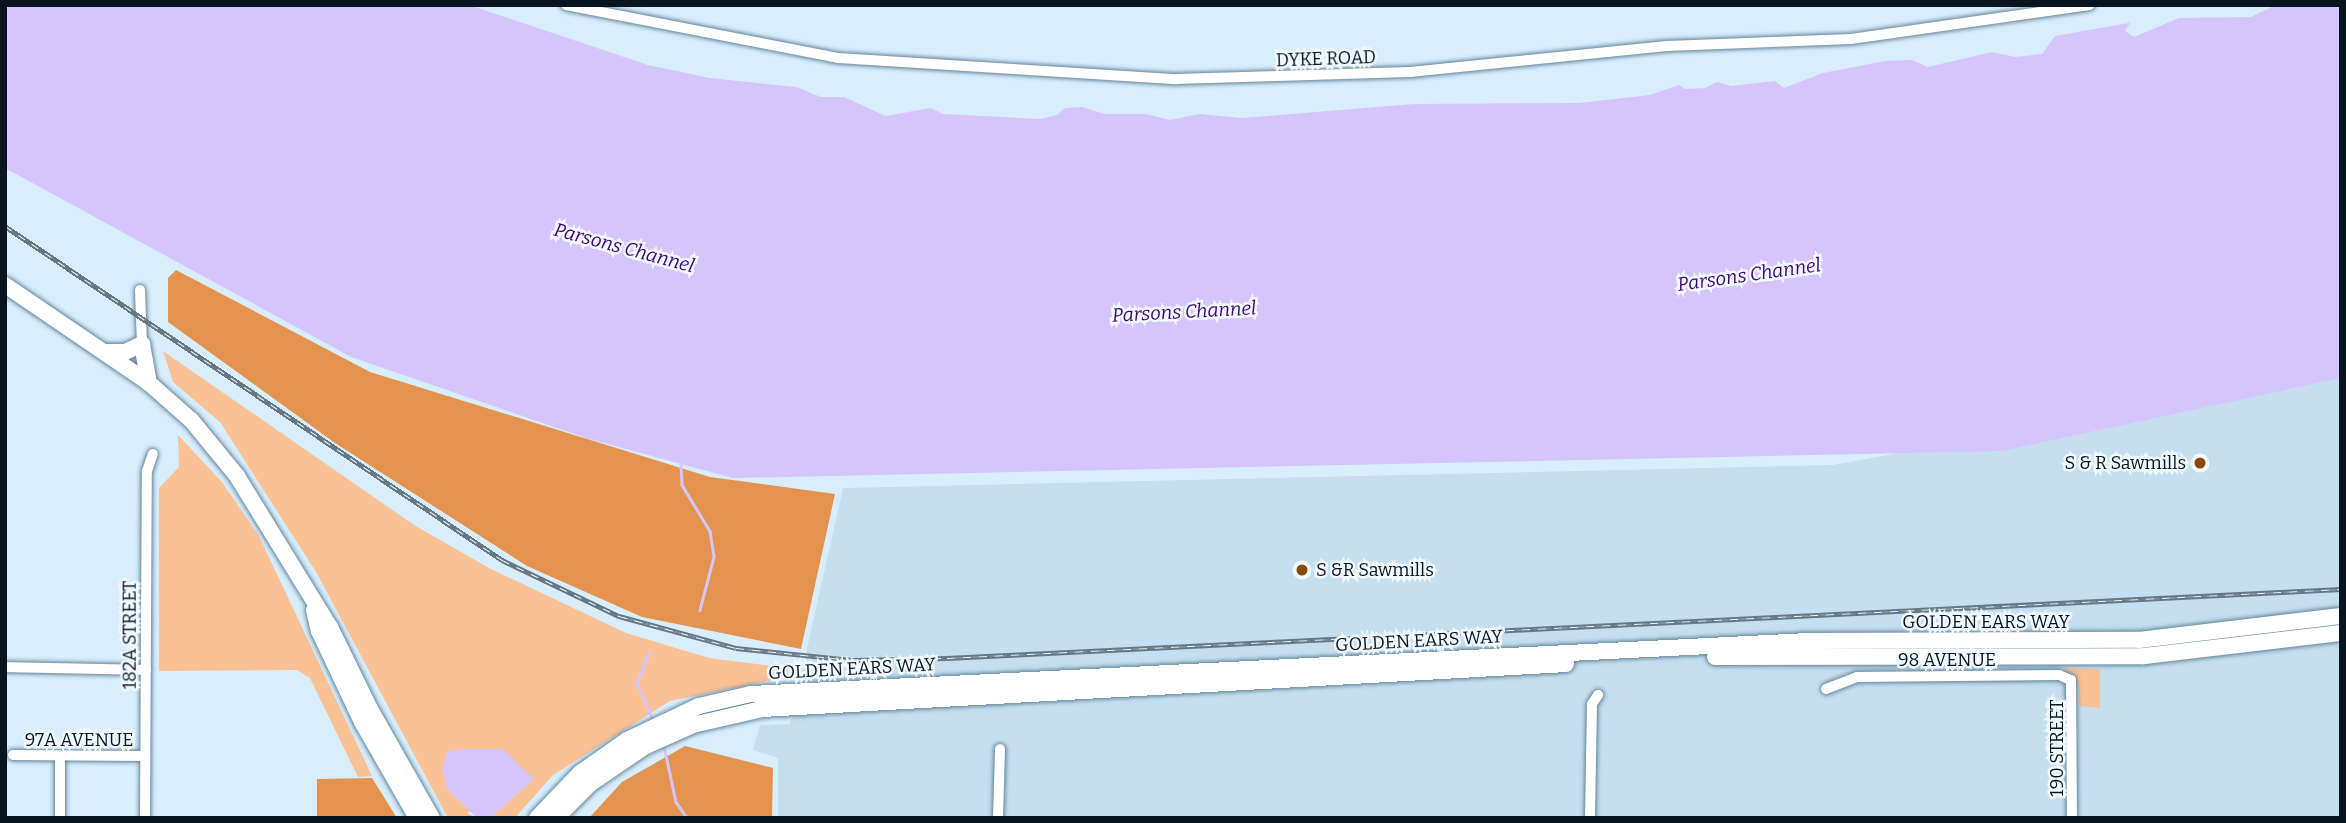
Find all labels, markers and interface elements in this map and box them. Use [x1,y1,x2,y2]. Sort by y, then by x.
street label: DYKE ROAD [1276,46,1376,72]
water label: Parsons Channel [551,218,697,278]
water label: Parsons Channel [1676,254,1822,296]
water label: Parsons Channel [1111,297,1257,327]
place label: S & R Sawmills [2065,452,2186,474]
marker: S & R Sawmills [2192,455,2208,471]
place label: S &R Sawmills [1316,559,1434,581]
marker: S &R Sawmills [1294,562,1310,578]
street label: 182A STREET [119,581,141,689]
street label: GOLDEN EARS WAY [1902,611,2070,633]
street label: GOLDEN EARS WAY [1335,626,1503,656]
street label: 98 AVENUE [1898,649,1996,671]
street label: GOLDEN EARS WAY [768,654,936,684]
street label: 190 STREET [2046,699,2068,797]
street label: 97A AVENUE [25,729,133,751]

